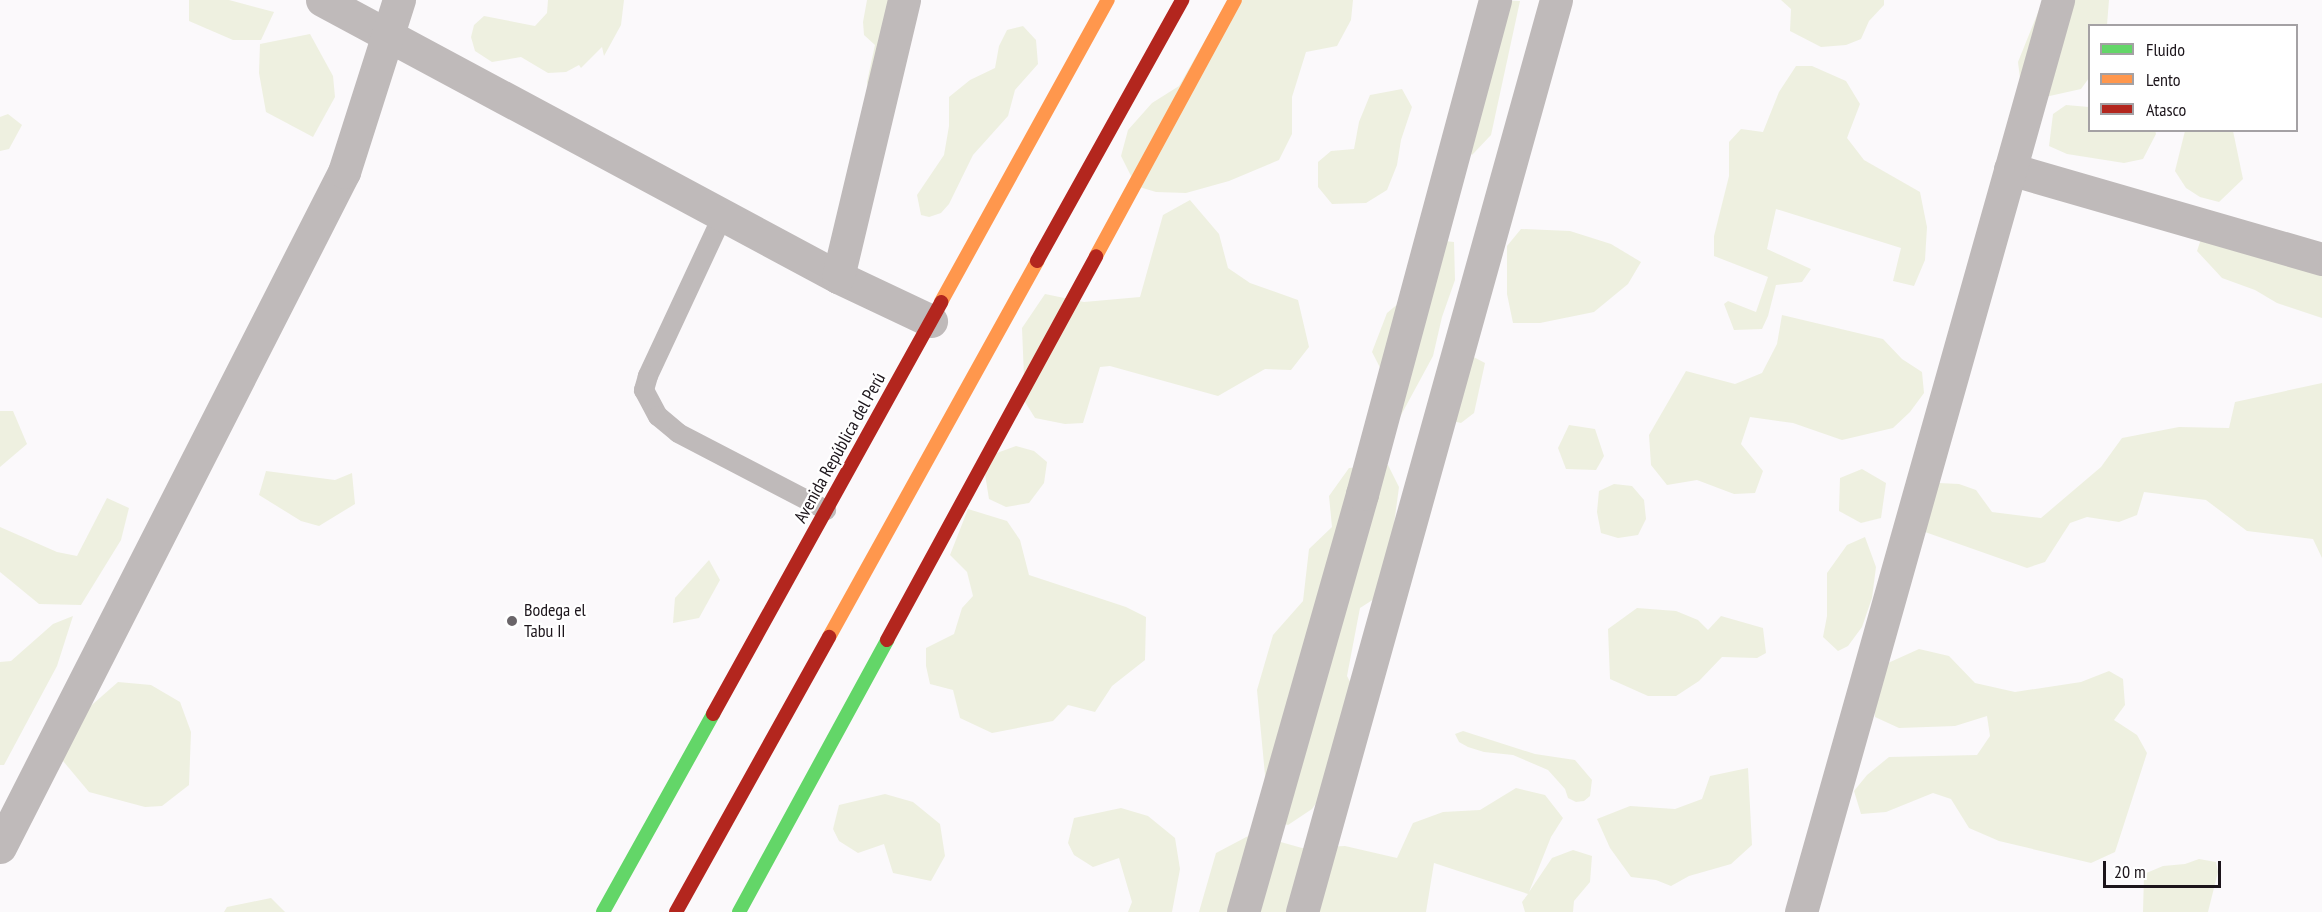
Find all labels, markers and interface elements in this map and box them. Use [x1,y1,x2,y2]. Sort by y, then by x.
legend [2088,24,2298,132]
text: Fluido [2146,38,2185,61]
text: Lento [2146,68,2181,91]
text: Atasco [2146,98,2186,121]
street label: Avenida República del Perú [790,369,890,527]
place label: Bodega el Tabu II [524,600,586,642]
marker: Bodega el Tabu II [505,614,519,628]
scale bar [2106,849,2224,887]
text: 20 m [2114,860,2146,883]

